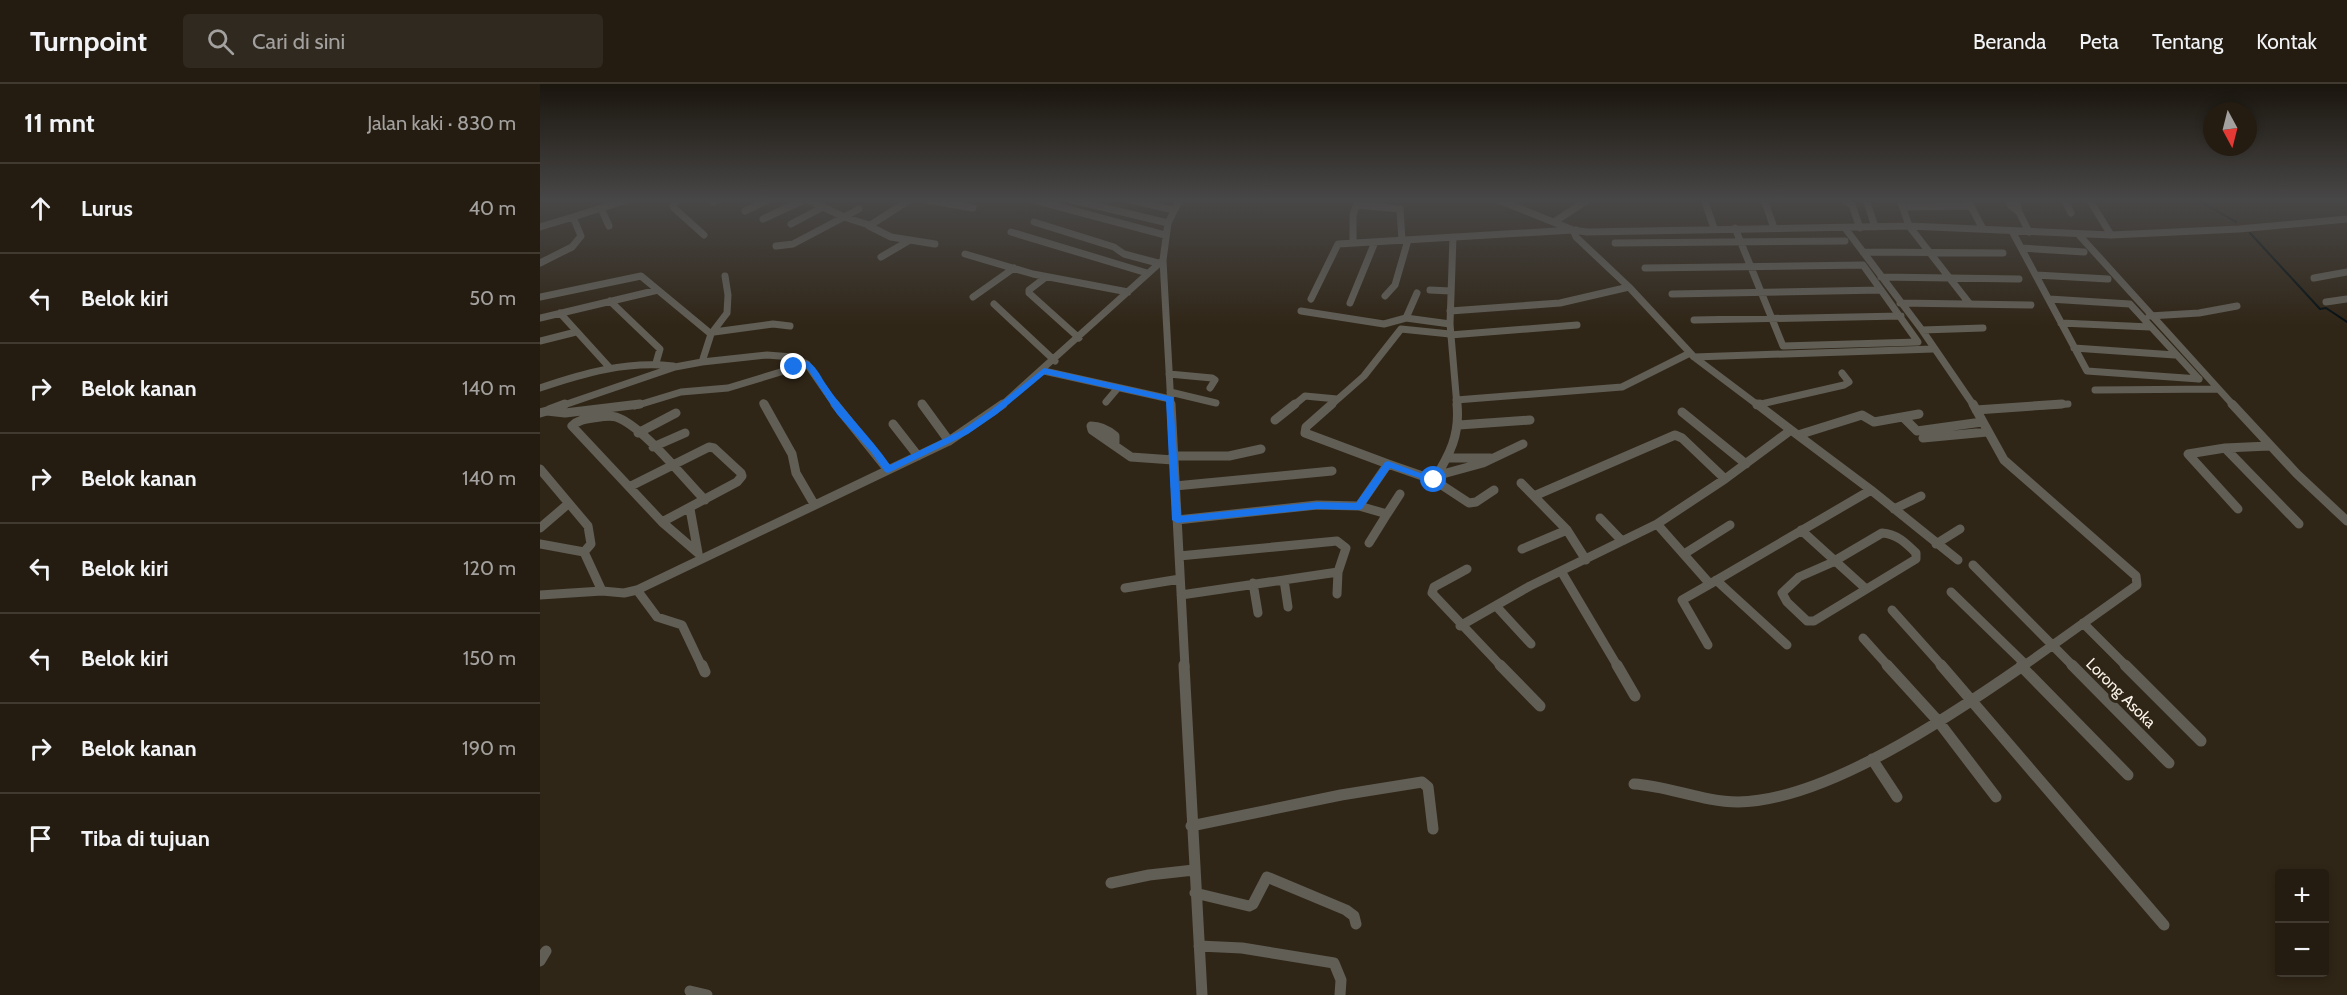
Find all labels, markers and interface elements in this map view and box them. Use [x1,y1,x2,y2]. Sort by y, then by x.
search box [183,14,603,68]
text: Turnpoint [30,24,147,58]
icon: search [204,25,237,58]
text: Cari di sini [252,28,345,55]
text: Beranda [1973,29,2046,54]
text: Peta [2079,29,2119,54]
text: Tentang [2152,29,2223,54]
text: Kontak [2256,29,2317,54]
north arrow [2203,102,2257,156]
text: 11 mnt [24,107,95,139]
text: Jalan kaki · 830 m [367,111,516,135]
icon: ahead [24,192,57,225]
text: Lurus [81,195,133,222]
text: 40 m [468,196,516,220]
icon: left [24,282,57,315]
text: Belok kiri [81,285,168,312]
text: 50 m [469,286,516,310]
route end [780,353,806,379]
icon: right [24,372,57,405]
text: Belok kanan [81,375,197,402]
text: 140 m [462,376,516,400]
icon: right [24,462,57,495]
text: Belok kanan [81,465,197,492]
text: 140 m [462,466,516,490]
route start [1420,466,1446,492]
icon: left [24,552,57,585]
text: Belok kiri [81,555,168,582]
text: 120 m [463,556,516,580]
icon: left [24,642,57,675]
text: Belok kiri [81,645,168,672]
text: 150 m [463,646,516,670]
street label: Lorong Asoka [2082,654,2160,732]
icon: right [24,732,57,765]
text: Belok kanan [81,735,197,762]
text: 190 m [462,736,516,760]
icon: arrive [24,822,57,855]
text: Tiba di tujuan [81,825,210,852]
map controls [2275,869,2329,977]
button: + [2275,869,2329,923]
button: − [2275,923,2329,977]

